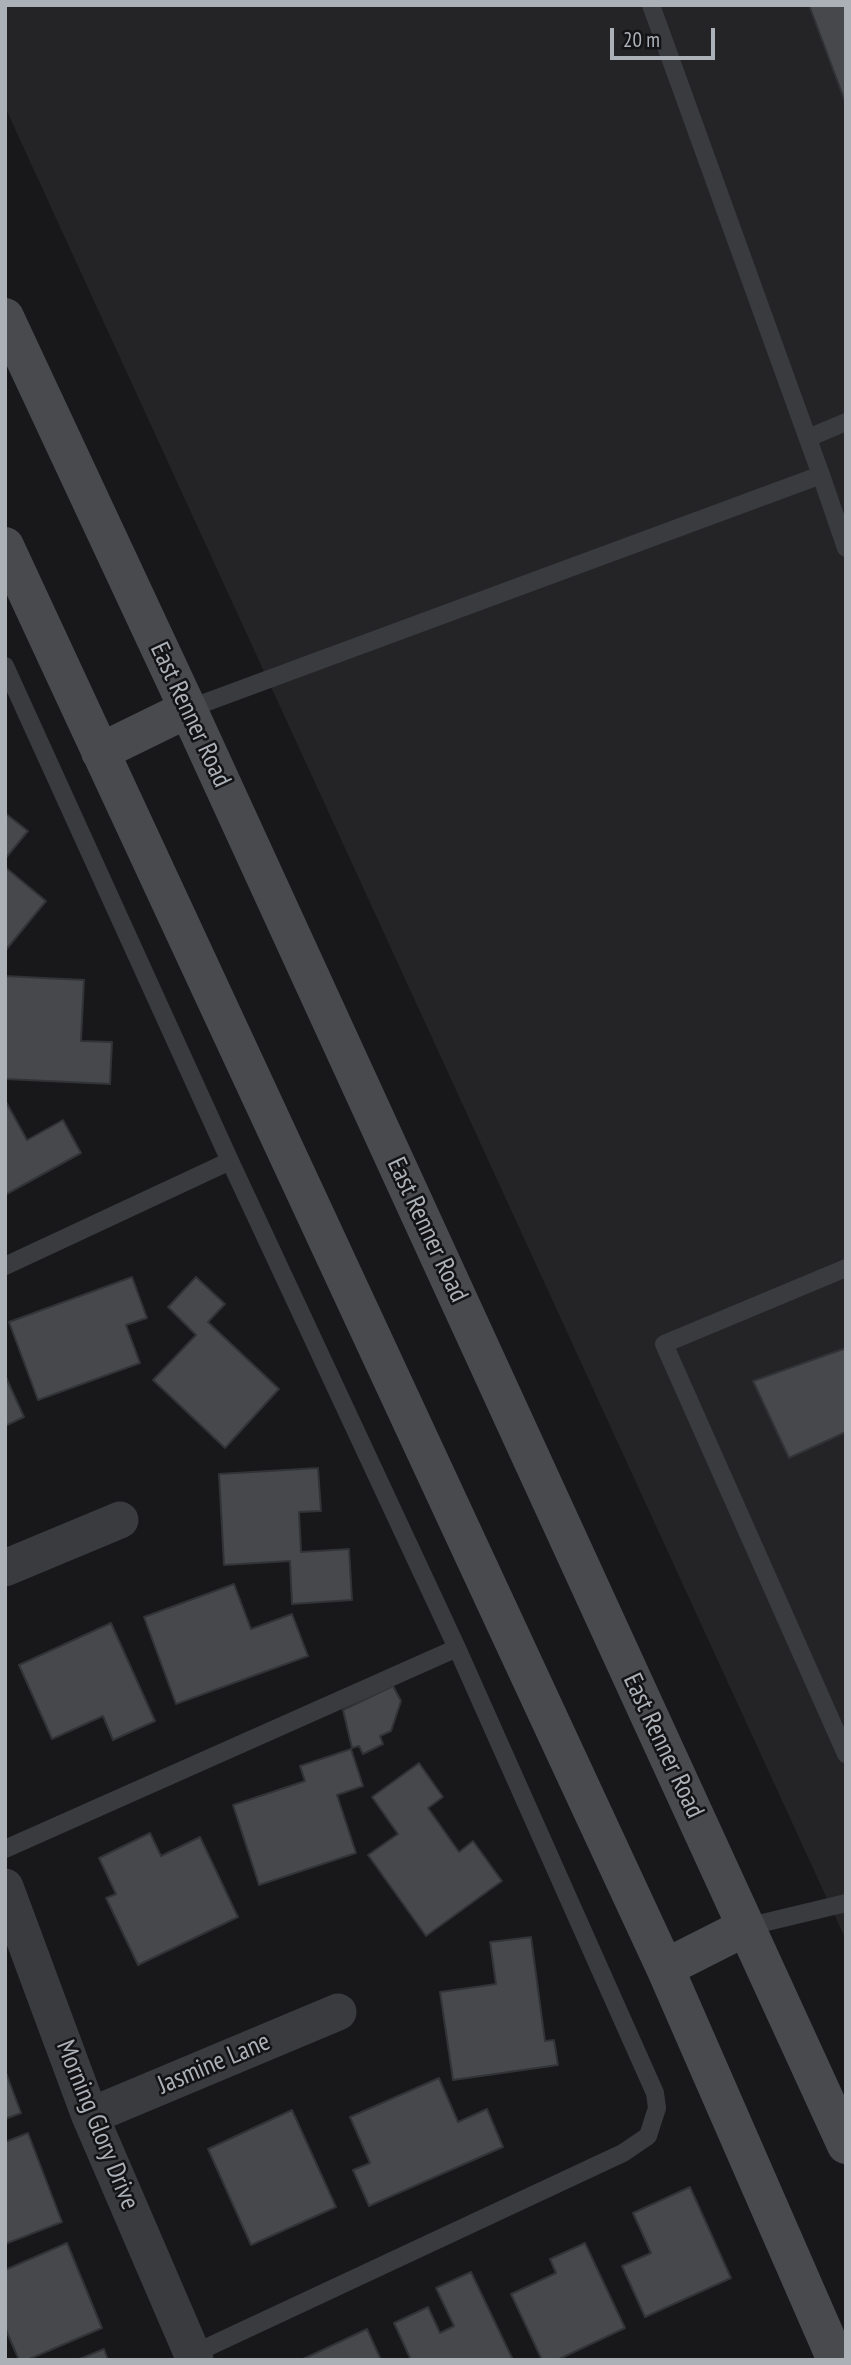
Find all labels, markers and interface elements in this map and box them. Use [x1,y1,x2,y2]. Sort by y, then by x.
scale bar [613,14,718,58]
text: 20 m [623,26,660,53]
street label: East Renner Road [143,638,237,792]
street label: East Renner Road [380,1153,474,1307]
street label: East Renner Road [616,1669,710,1823]
street label: Jasmine Lane [153,2026,275,2102]
street label: Morning Glory Drive [49,2036,145,2214]

